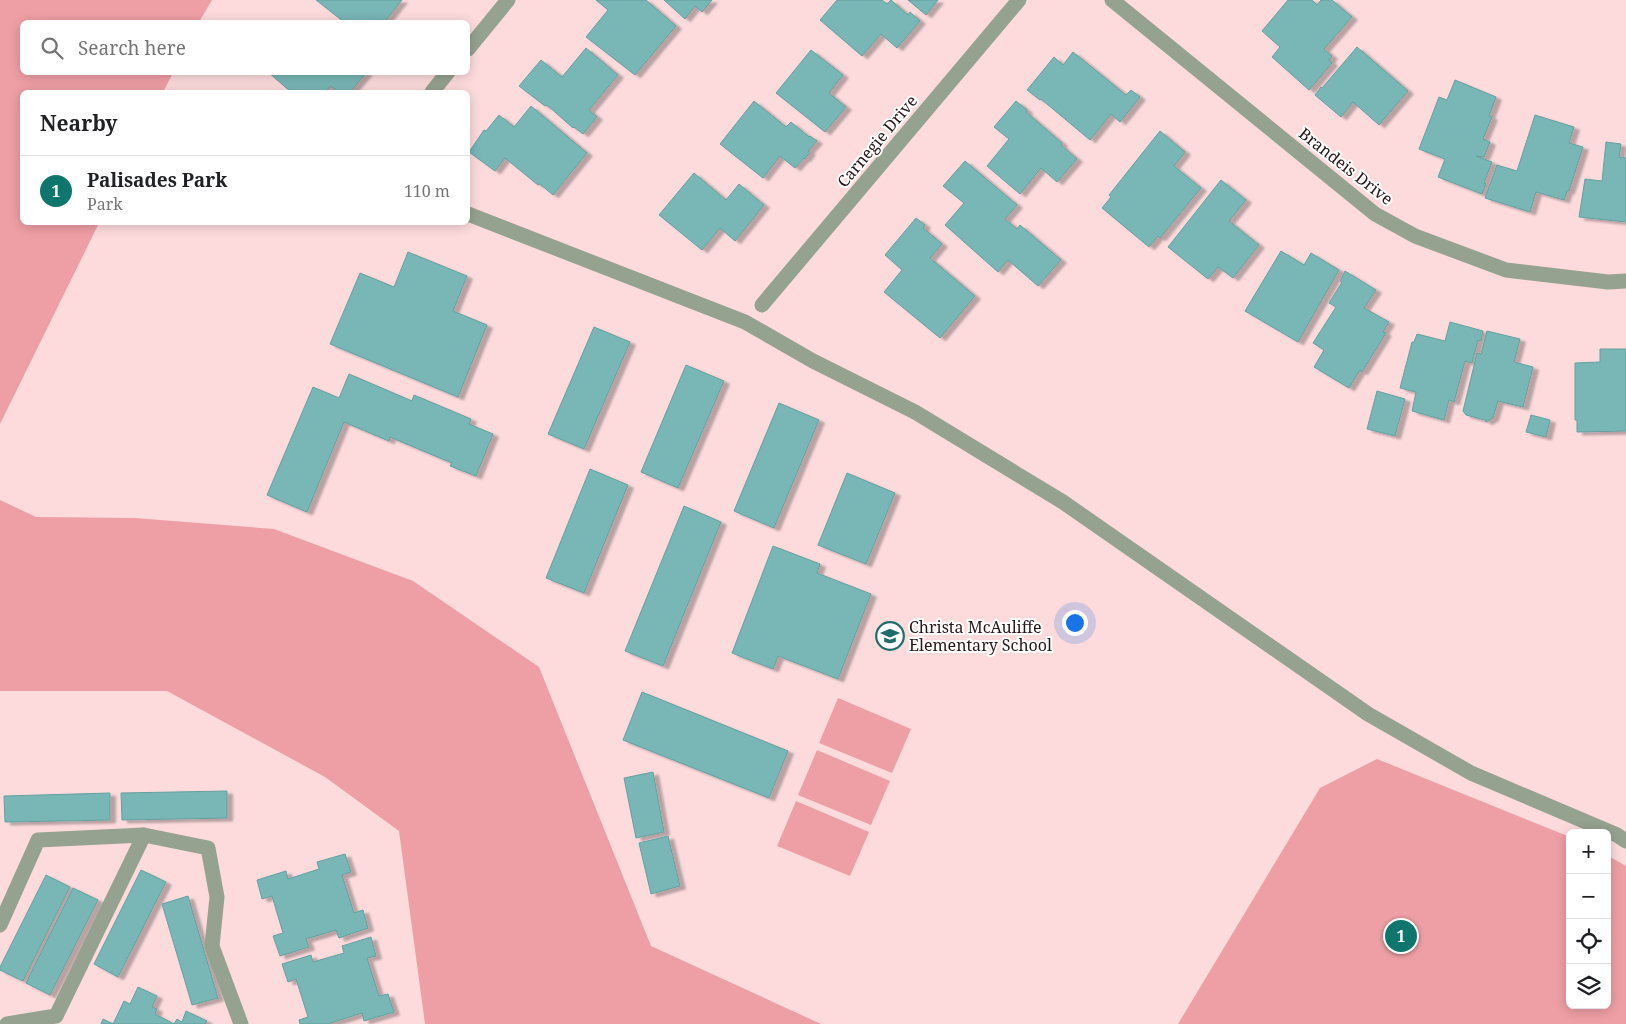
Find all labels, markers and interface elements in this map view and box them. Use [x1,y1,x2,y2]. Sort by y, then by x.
search box [20,20,470,75]
icon: search [38,34,66,62]
text: Search here [78,35,186,61]
street label: Carnegie Drive [832,90,922,192]
text: Nearby [40,109,118,137]
street label: Brandeis Drive [1294,122,1398,210]
text: Palisades Park [87,167,227,193]
text: 1 [51,180,61,202]
text: 110 m [404,180,450,202]
text: Park [87,193,123,215]
your location [1062,610,1088,636]
place label: Christa McAuliffe Elementary School [909,616,1052,656]
school or university icon: Christa McAuliffe Elementary School [875,621,905,651]
map controls [1566,829,1611,1009]
button: + [1566,829,1611,874]
button: − [1566,874,1611,919]
pin: 1 [1385,917,1417,955]
button: locate [1566,919,1611,964]
button: layers [1566,964,1611,1009]

